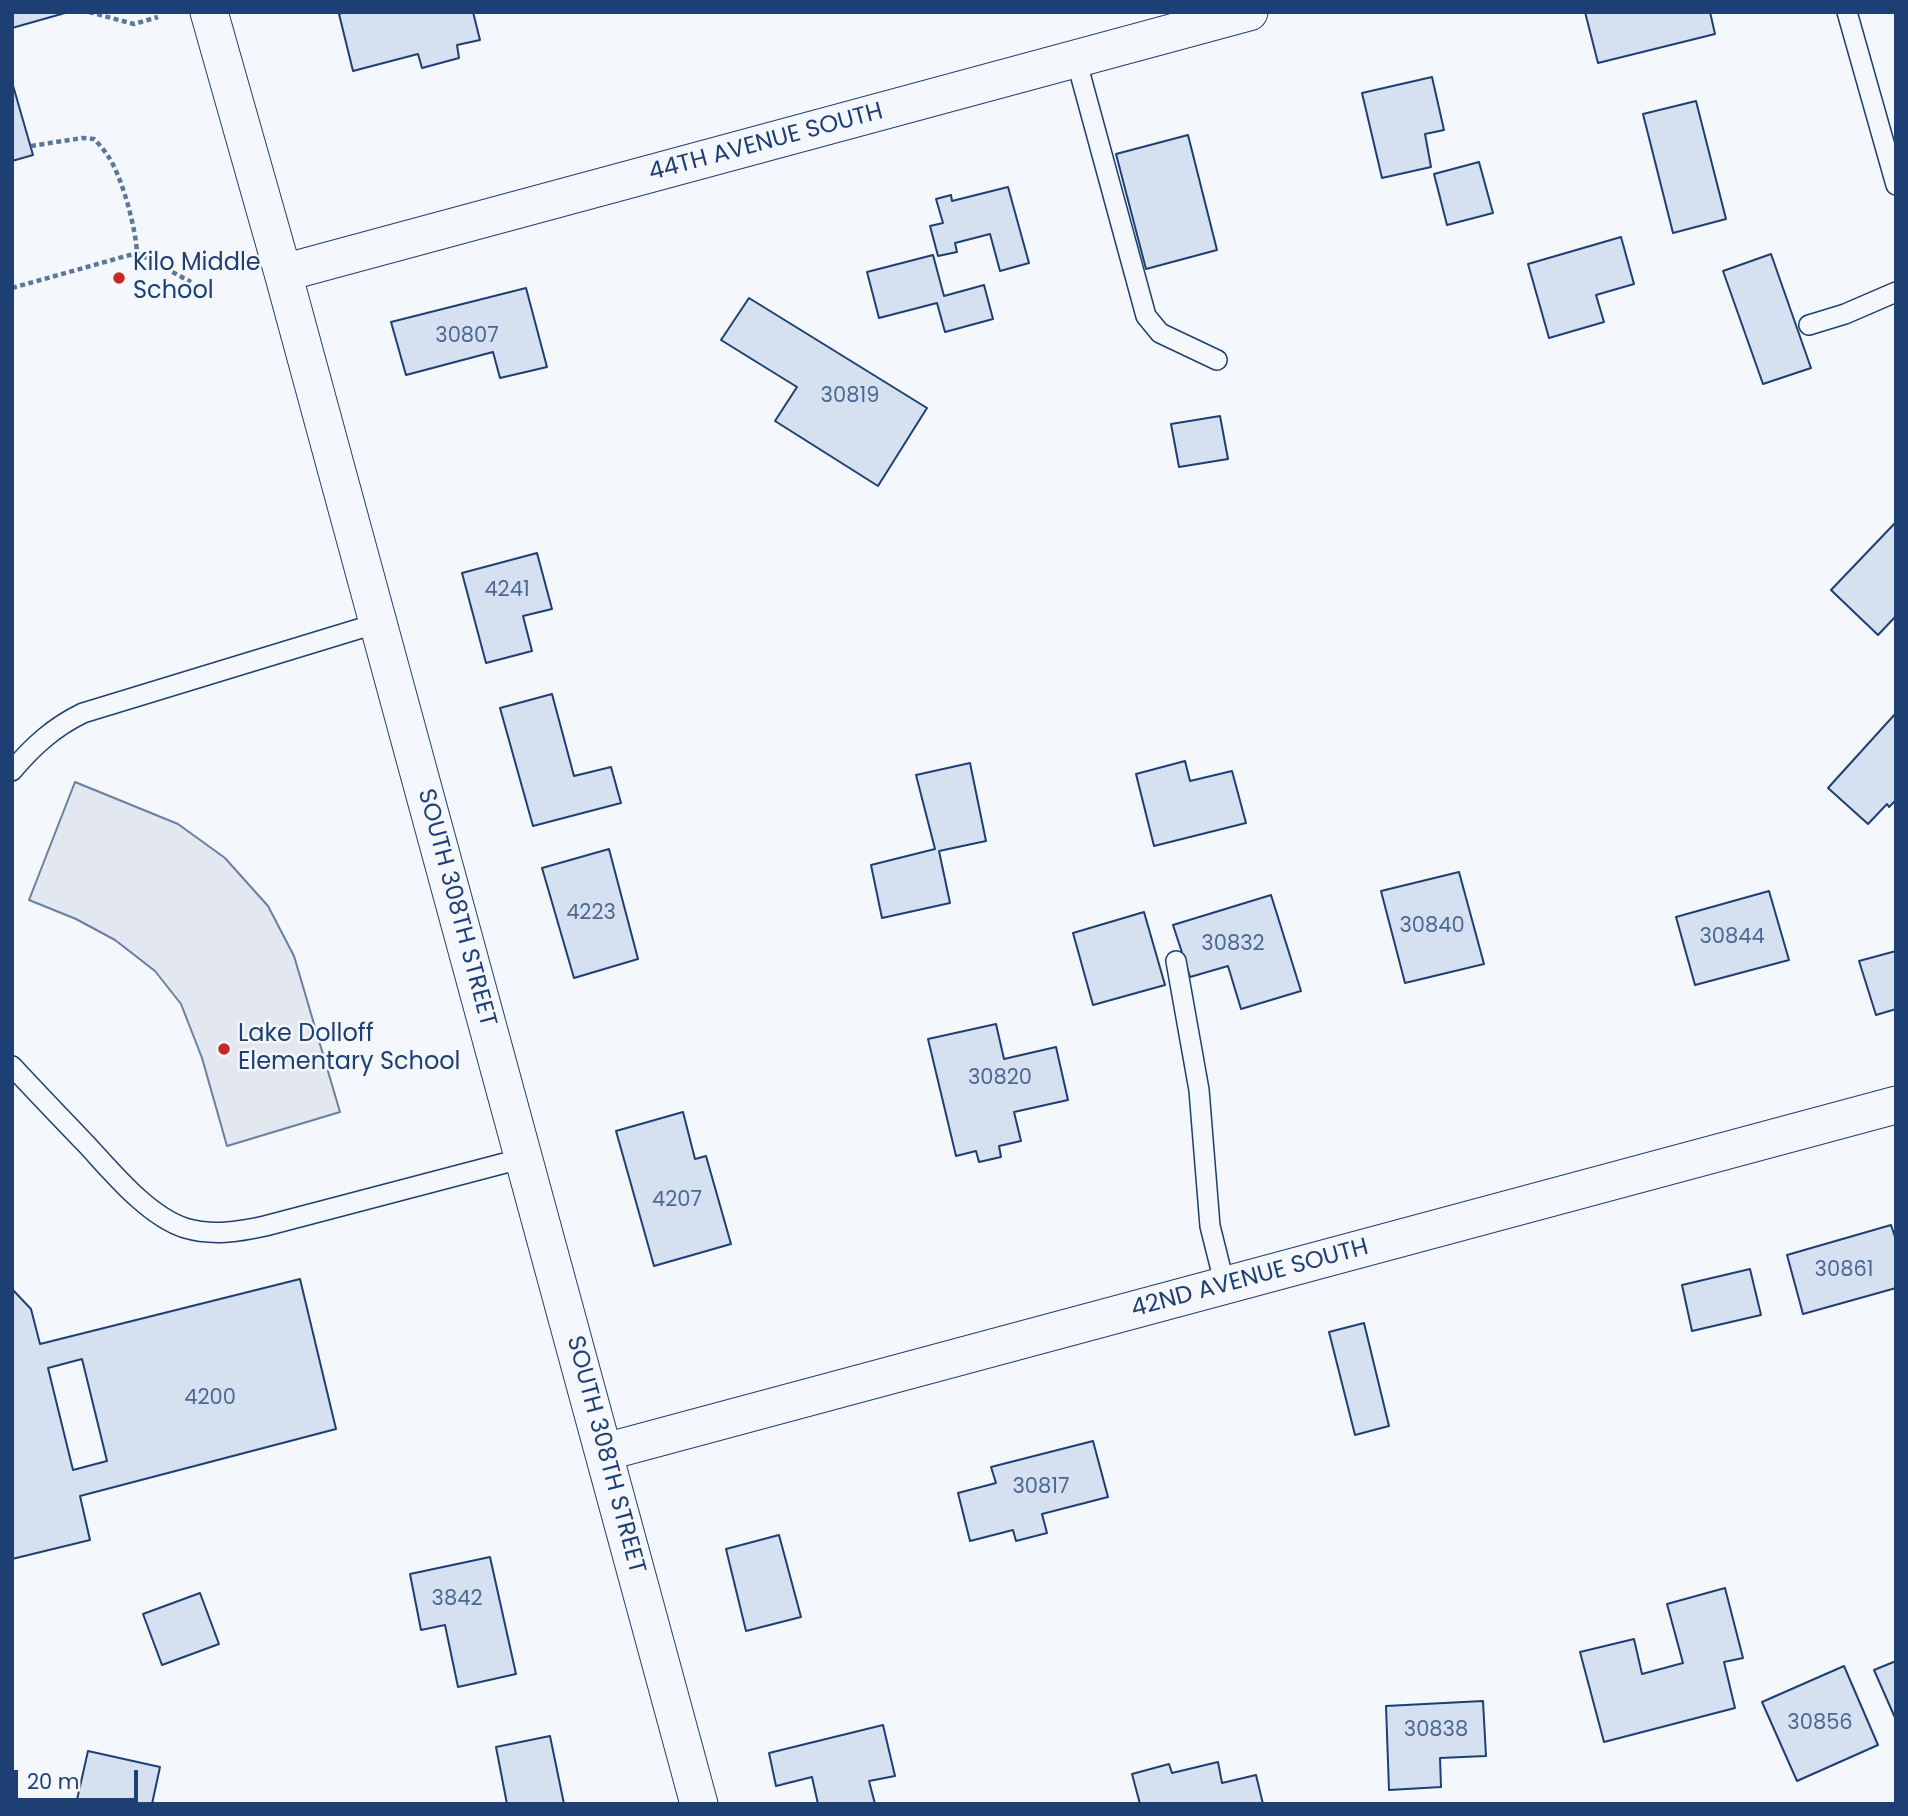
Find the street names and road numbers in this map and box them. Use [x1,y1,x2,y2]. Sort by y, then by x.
street label: 44TH AVENUE SOUTH [646,98,886,188]
street label: SOUTH 308TH STREET [410,786,502,1030]
street label: 42ND AVENUE SOUTH [1128,1233,1372,1325]
street label: SOUTH 308TH STREET [559,1333,651,1577]

